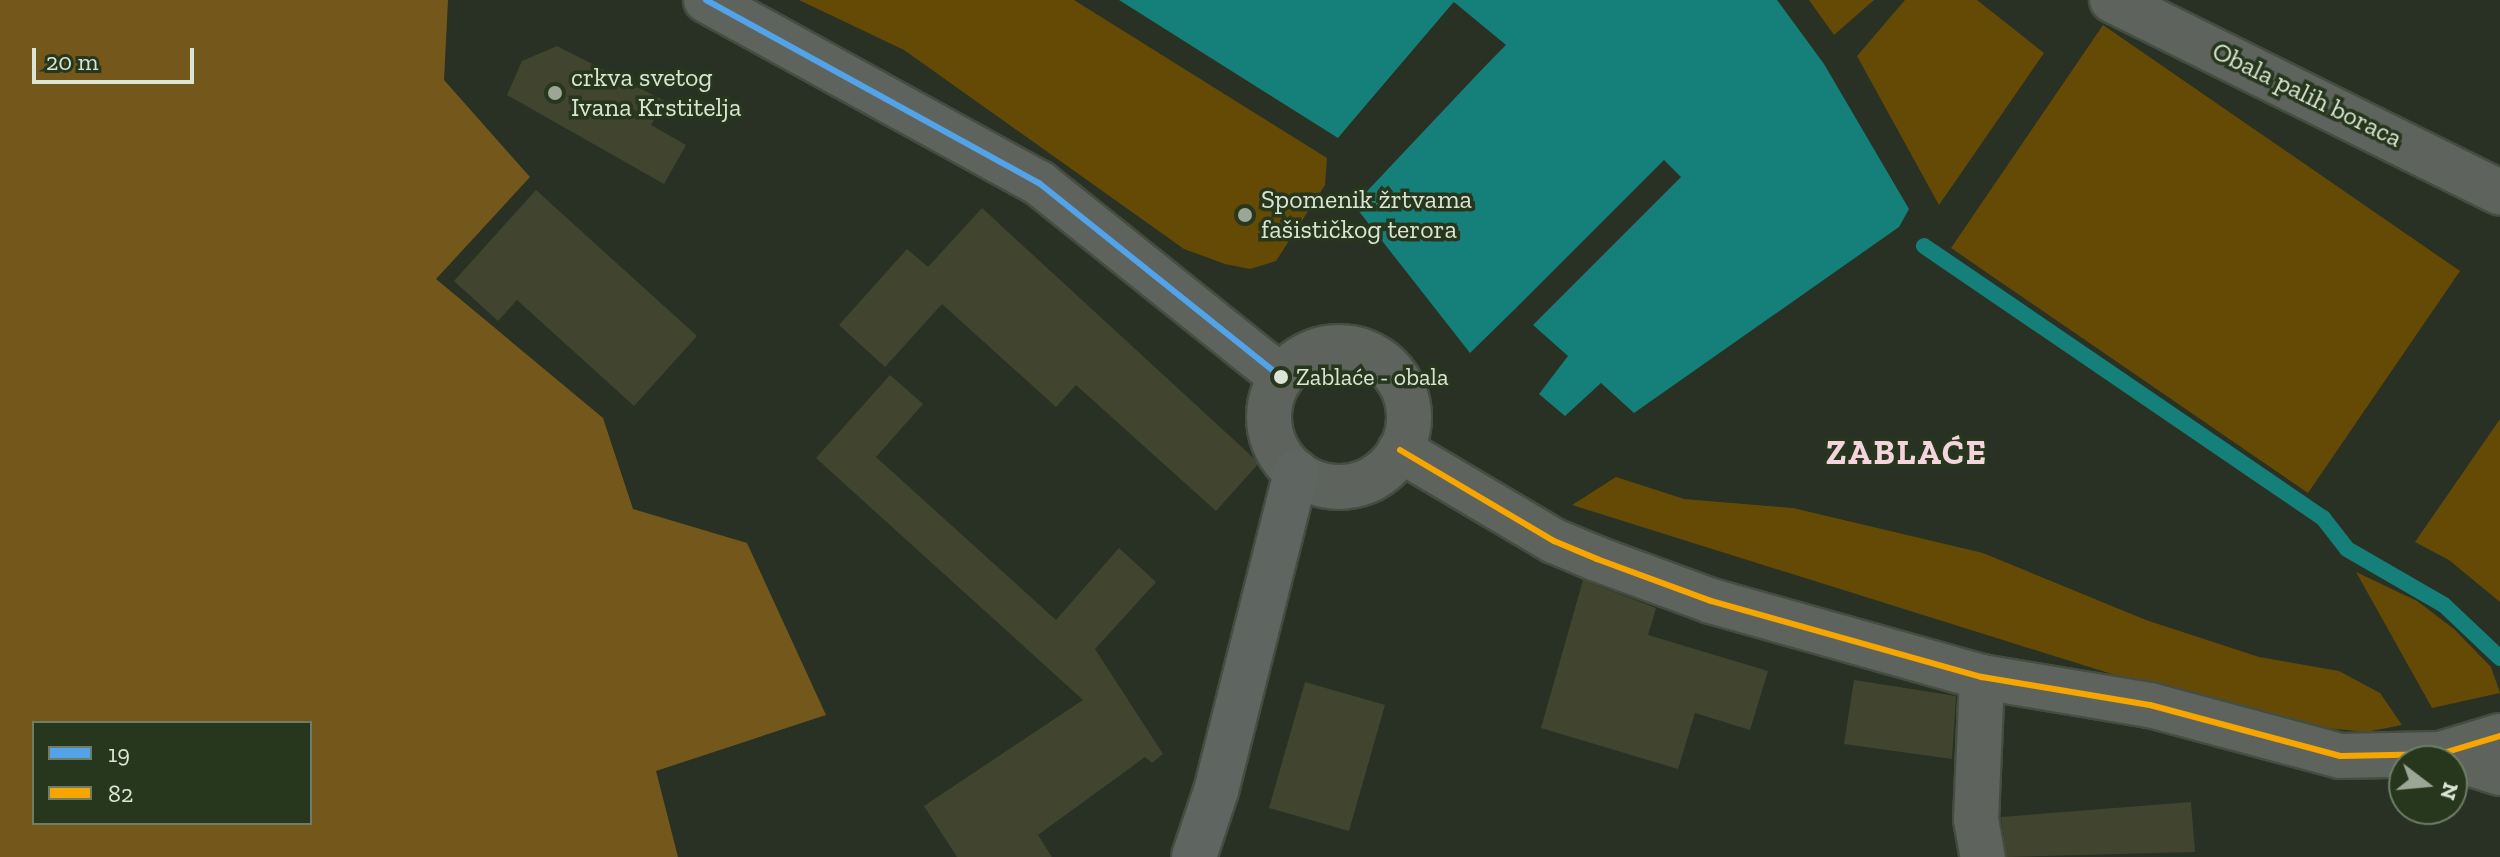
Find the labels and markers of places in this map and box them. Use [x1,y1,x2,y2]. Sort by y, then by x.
place label: crkva svetog Ivana Krstitelja [571,62,741,124]
marker: crkva svetog Ivana Krstitelja [546,84,564,102]
place label: Spomenik žrtvama fašističkog terora [1261,184,1472,246]
marker: Spomenik žrtvama fašističkog terora [1236,206,1254,224]
place label: Zablaće - obala [1296,363,1449,391]
marker: Zablaće - obala [1273,369,1289,385]

